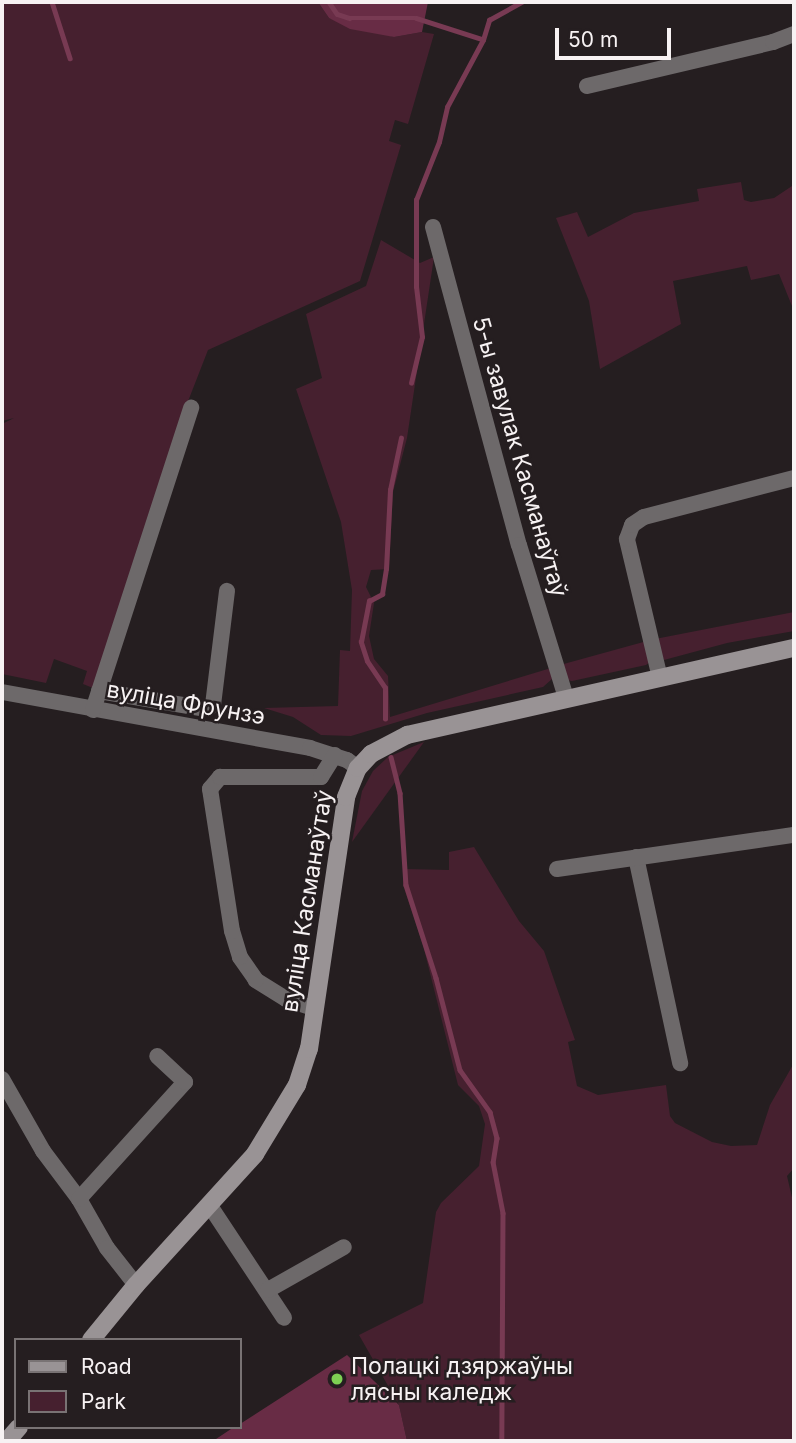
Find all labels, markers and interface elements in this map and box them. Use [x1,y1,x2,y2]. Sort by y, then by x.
scale bar [558,14,674,58]
text: 50 m [568,27,618,52]
street label: 5-ы завулак Касманаўтаў [467,314,573,600]
street label: вуліца Фрунзэ [105,675,267,731]
street label: вуліца Касманаўтаў [276,788,338,1014]
legend [14,1338,242,1429]
place label: Полацкі дзяржаўны лясны каледж [351,1352,573,1406]
text: Road [81,1354,132,1379]
marker: Полацкі дзяржаўны лясны каледж [329,1371,345,1387]
text: Park [81,1389,126,1414]

